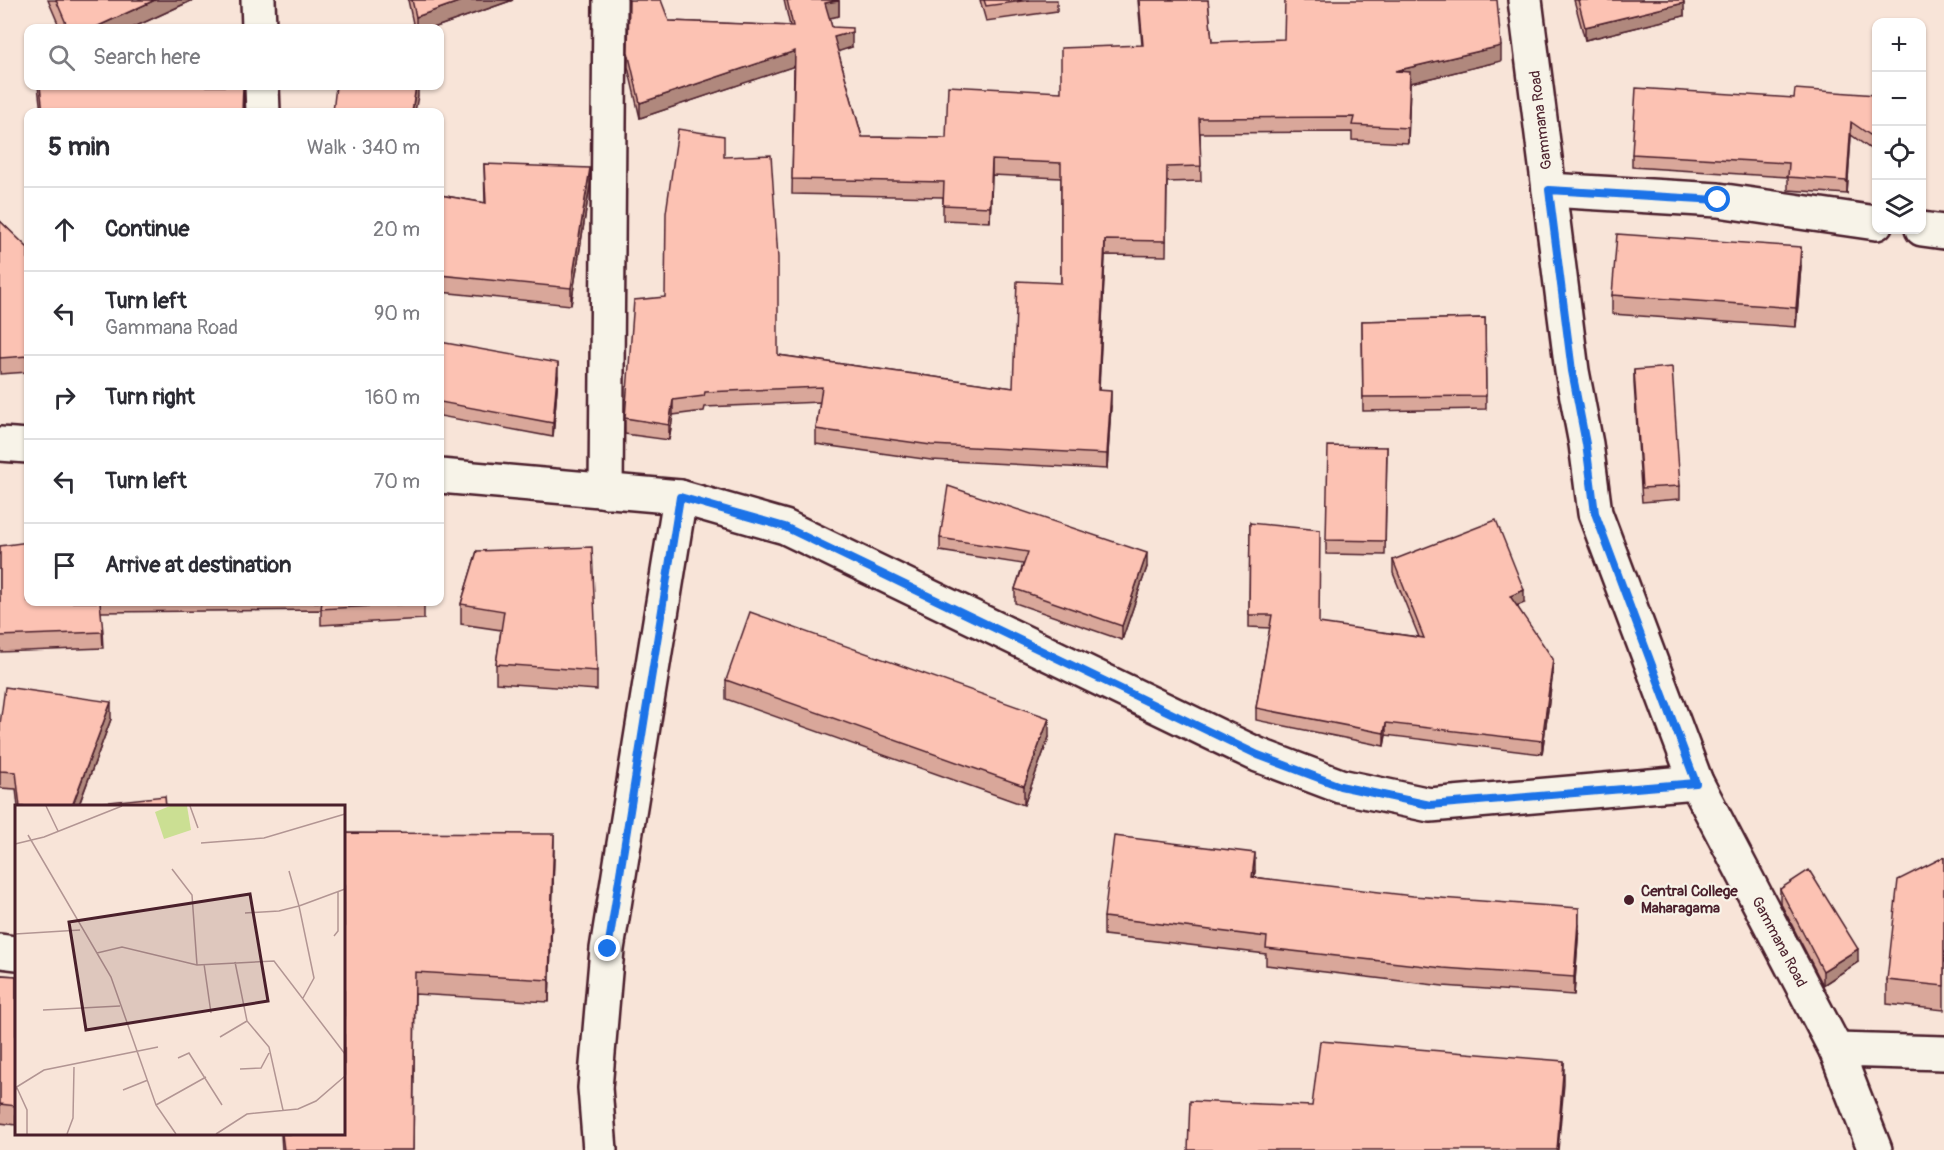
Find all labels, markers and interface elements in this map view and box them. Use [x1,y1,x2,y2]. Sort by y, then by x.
map controls [1872,18,1926,234]
button: + [1872,18,1926,72]
search box [24,24,444,90]
icon: search [45,41,78,74]
text: Search here [93,43,200,71]
street label: Gammana Road [1525,69,1557,171]
button: − [1872,72,1926,126]
button: locate [1872,126,1926,180]
text: 5 min [48,131,110,163]
text: Walk · 340 m [307,135,420,160]
button: layers [1872,180,1926,234]
route start [1704,186,1730,212]
icon: ahead [48,213,81,246]
text: Continue [105,215,189,243]
text: 20 m [373,217,420,242]
text: Turn left [105,287,187,315]
icon: left [48,297,81,330]
text: 90 m [374,301,420,326]
text: Gammana Road [105,315,238,340]
icon: right [48,381,81,414]
text: Turn right [105,383,195,411]
text: 160 m [365,385,420,410]
icon: left [48,465,81,498]
text: Turn left [105,467,187,495]
text: 70 m [374,469,420,494]
icon: arrive [48,549,81,582]
text: Arrive at destination [105,551,291,579]
inset map [15,805,345,1135]
place label: Central College Maharagama [1641,882,1738,918]
marker: Central College Maharagama [1622,893,1636,907]
street label: Gammana Road [1747,893,1811,991]
route end [594,935,620,961]

